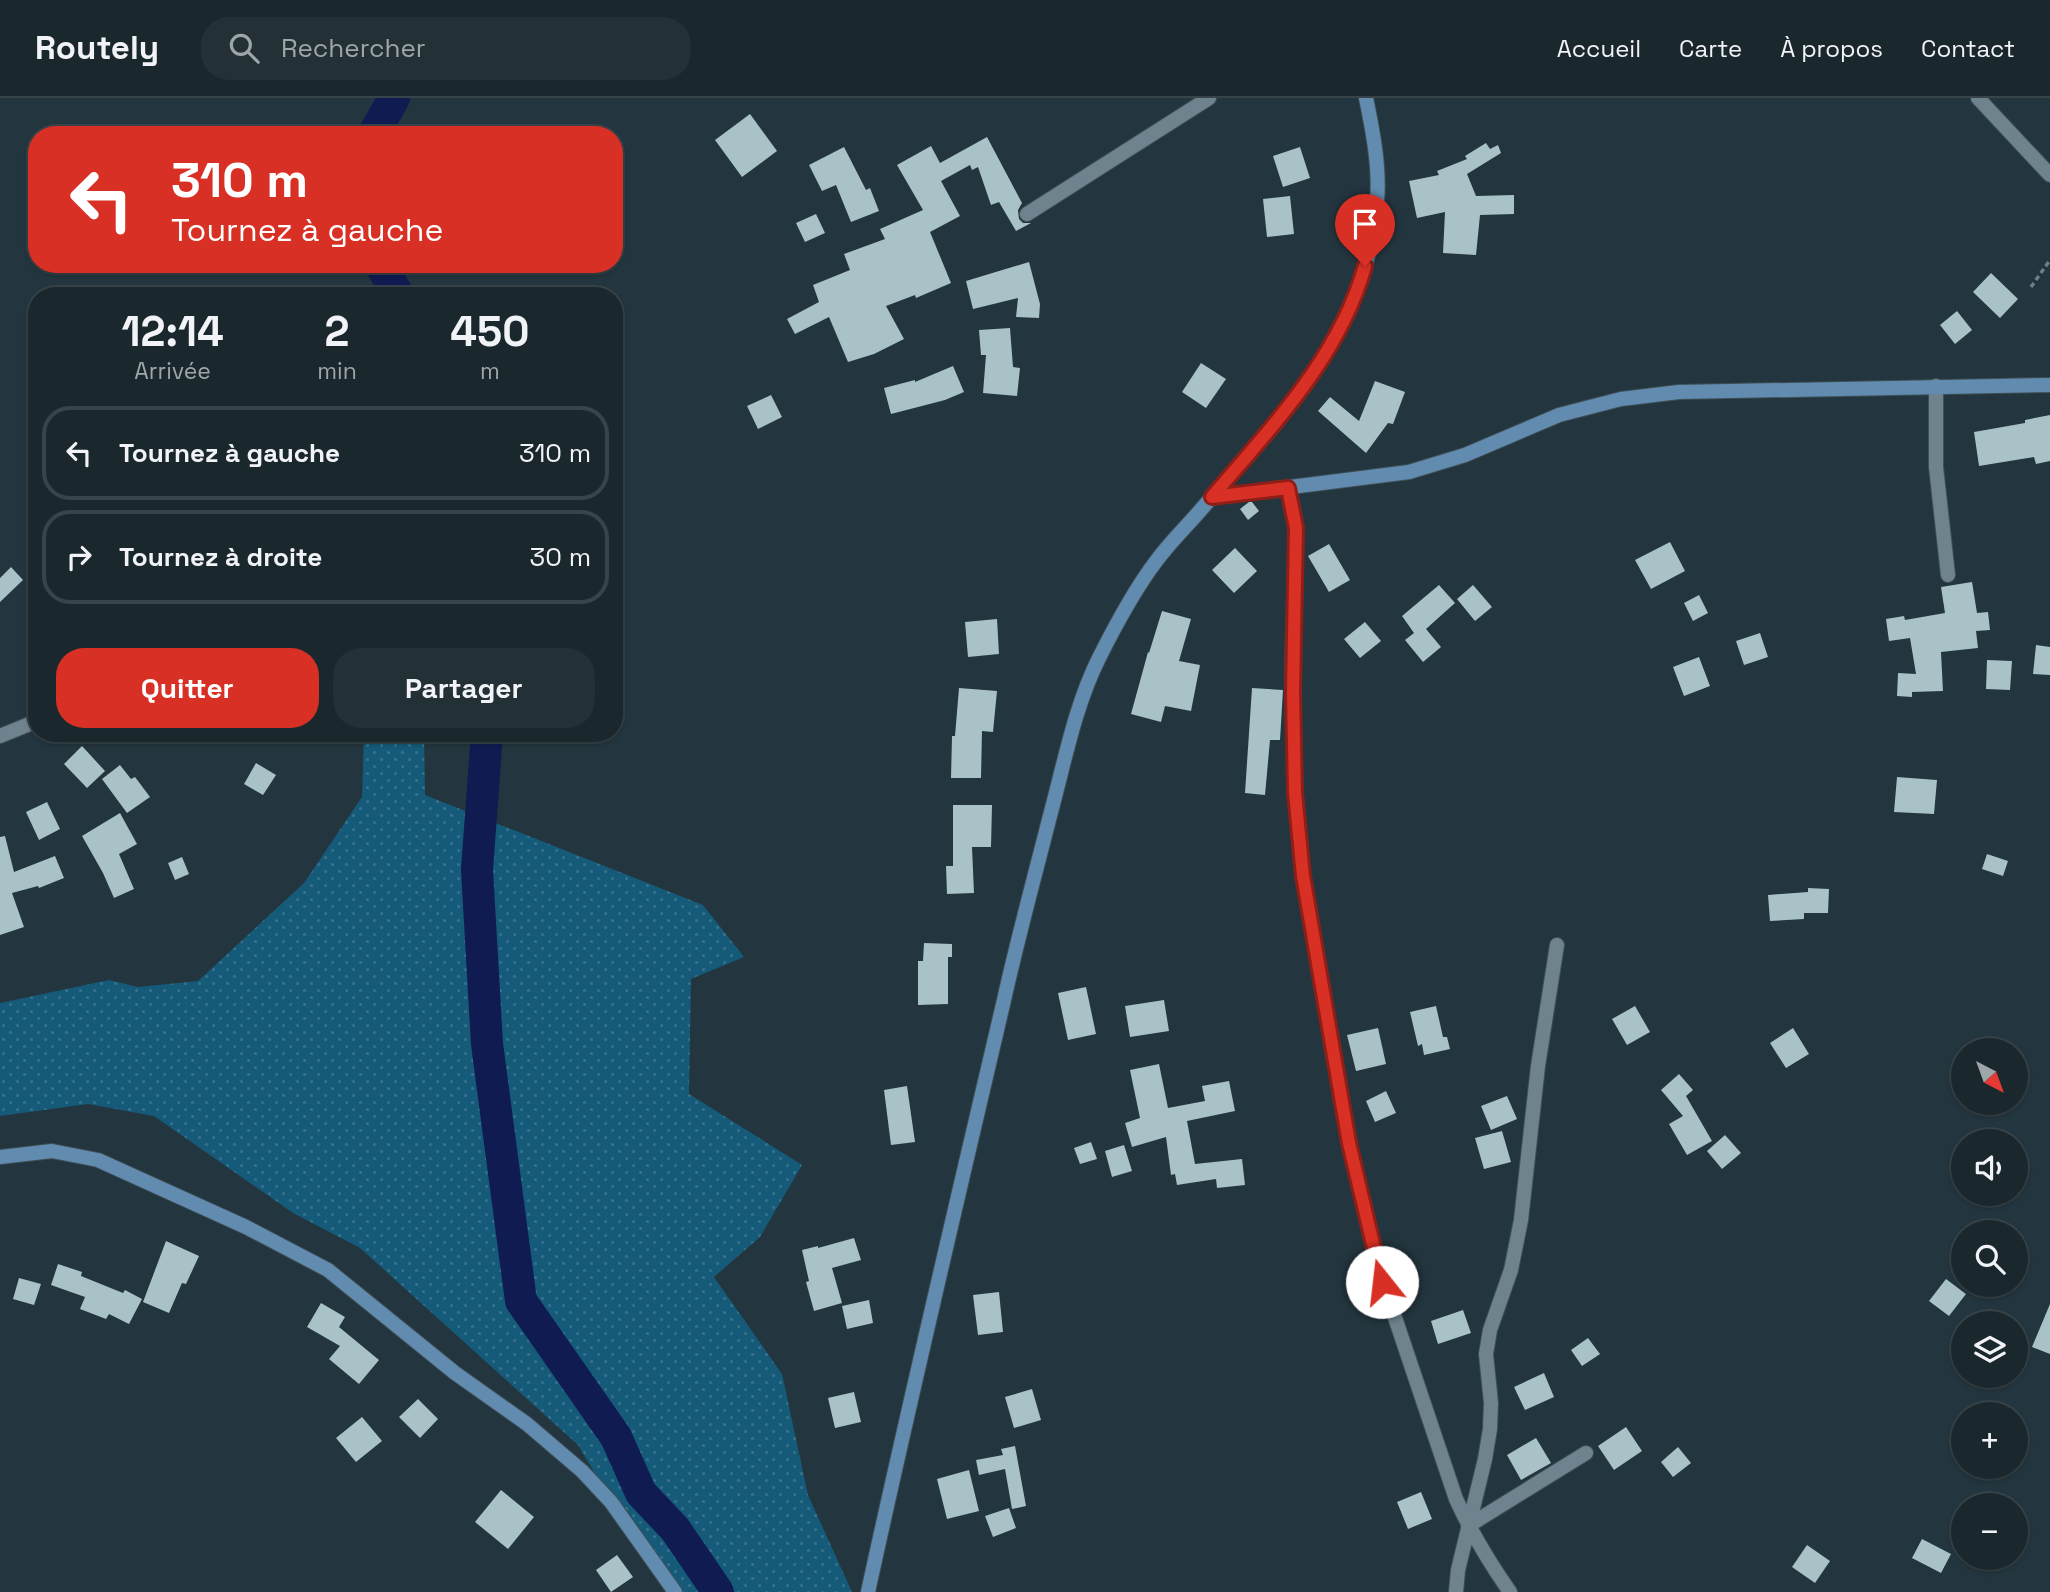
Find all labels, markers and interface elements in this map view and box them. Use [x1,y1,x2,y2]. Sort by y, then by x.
search box [201,17,691,80]
text: Routely [35,27,159,69]
icon: search [225,29,263,67]
text: Rechercher [281,31,426,65]
text: Accueil [1557,33,1641,64]
text: Carte [1679,33,1742,64]
text: À propos [1780,33,1883,64]
text: Contact [1921,33,2015,64]
text: 310 m [171,149,308,211]
icon: left [56,154,147,245]
pin [1335,194,1395,266]
icon: arrive [1346,205,1384,243]
text: Tournez à gauche [171,210,443,250]
text: 12:14 [122,305,224,358]
text: 2 [325,305,349,358]
text: 450 [450,305,529,358]
text: Arrivée [134,356,211,386]
text: min [317,356,357,386]
text: m [480,356,500,386]
icon: left [60,434,98,472]
text: Tournez à gauche [119,436,340,470]
text: 310 m [519,436,591,470]
icon: right [60,538,98,576]
text: Tournez à droite [119,540,322,574]
text: 30 m [530,540,591,574]
button: Quitter [56,648,319,728]
button: Partager [333,648,595,728]
north arrow [1951,1038,2028,1115]
map controls [1951,1038,2028,1570]
button: sound [1951,1129,2028,1206]
button: search [1951,1220,2028,1297]
position arrow [1345,1245,1419,1319]
button: layers [1951,1311,2028,1388]
button: + [1951,1402,2028,1479]
button: − [1951,1493,2028,1570]

